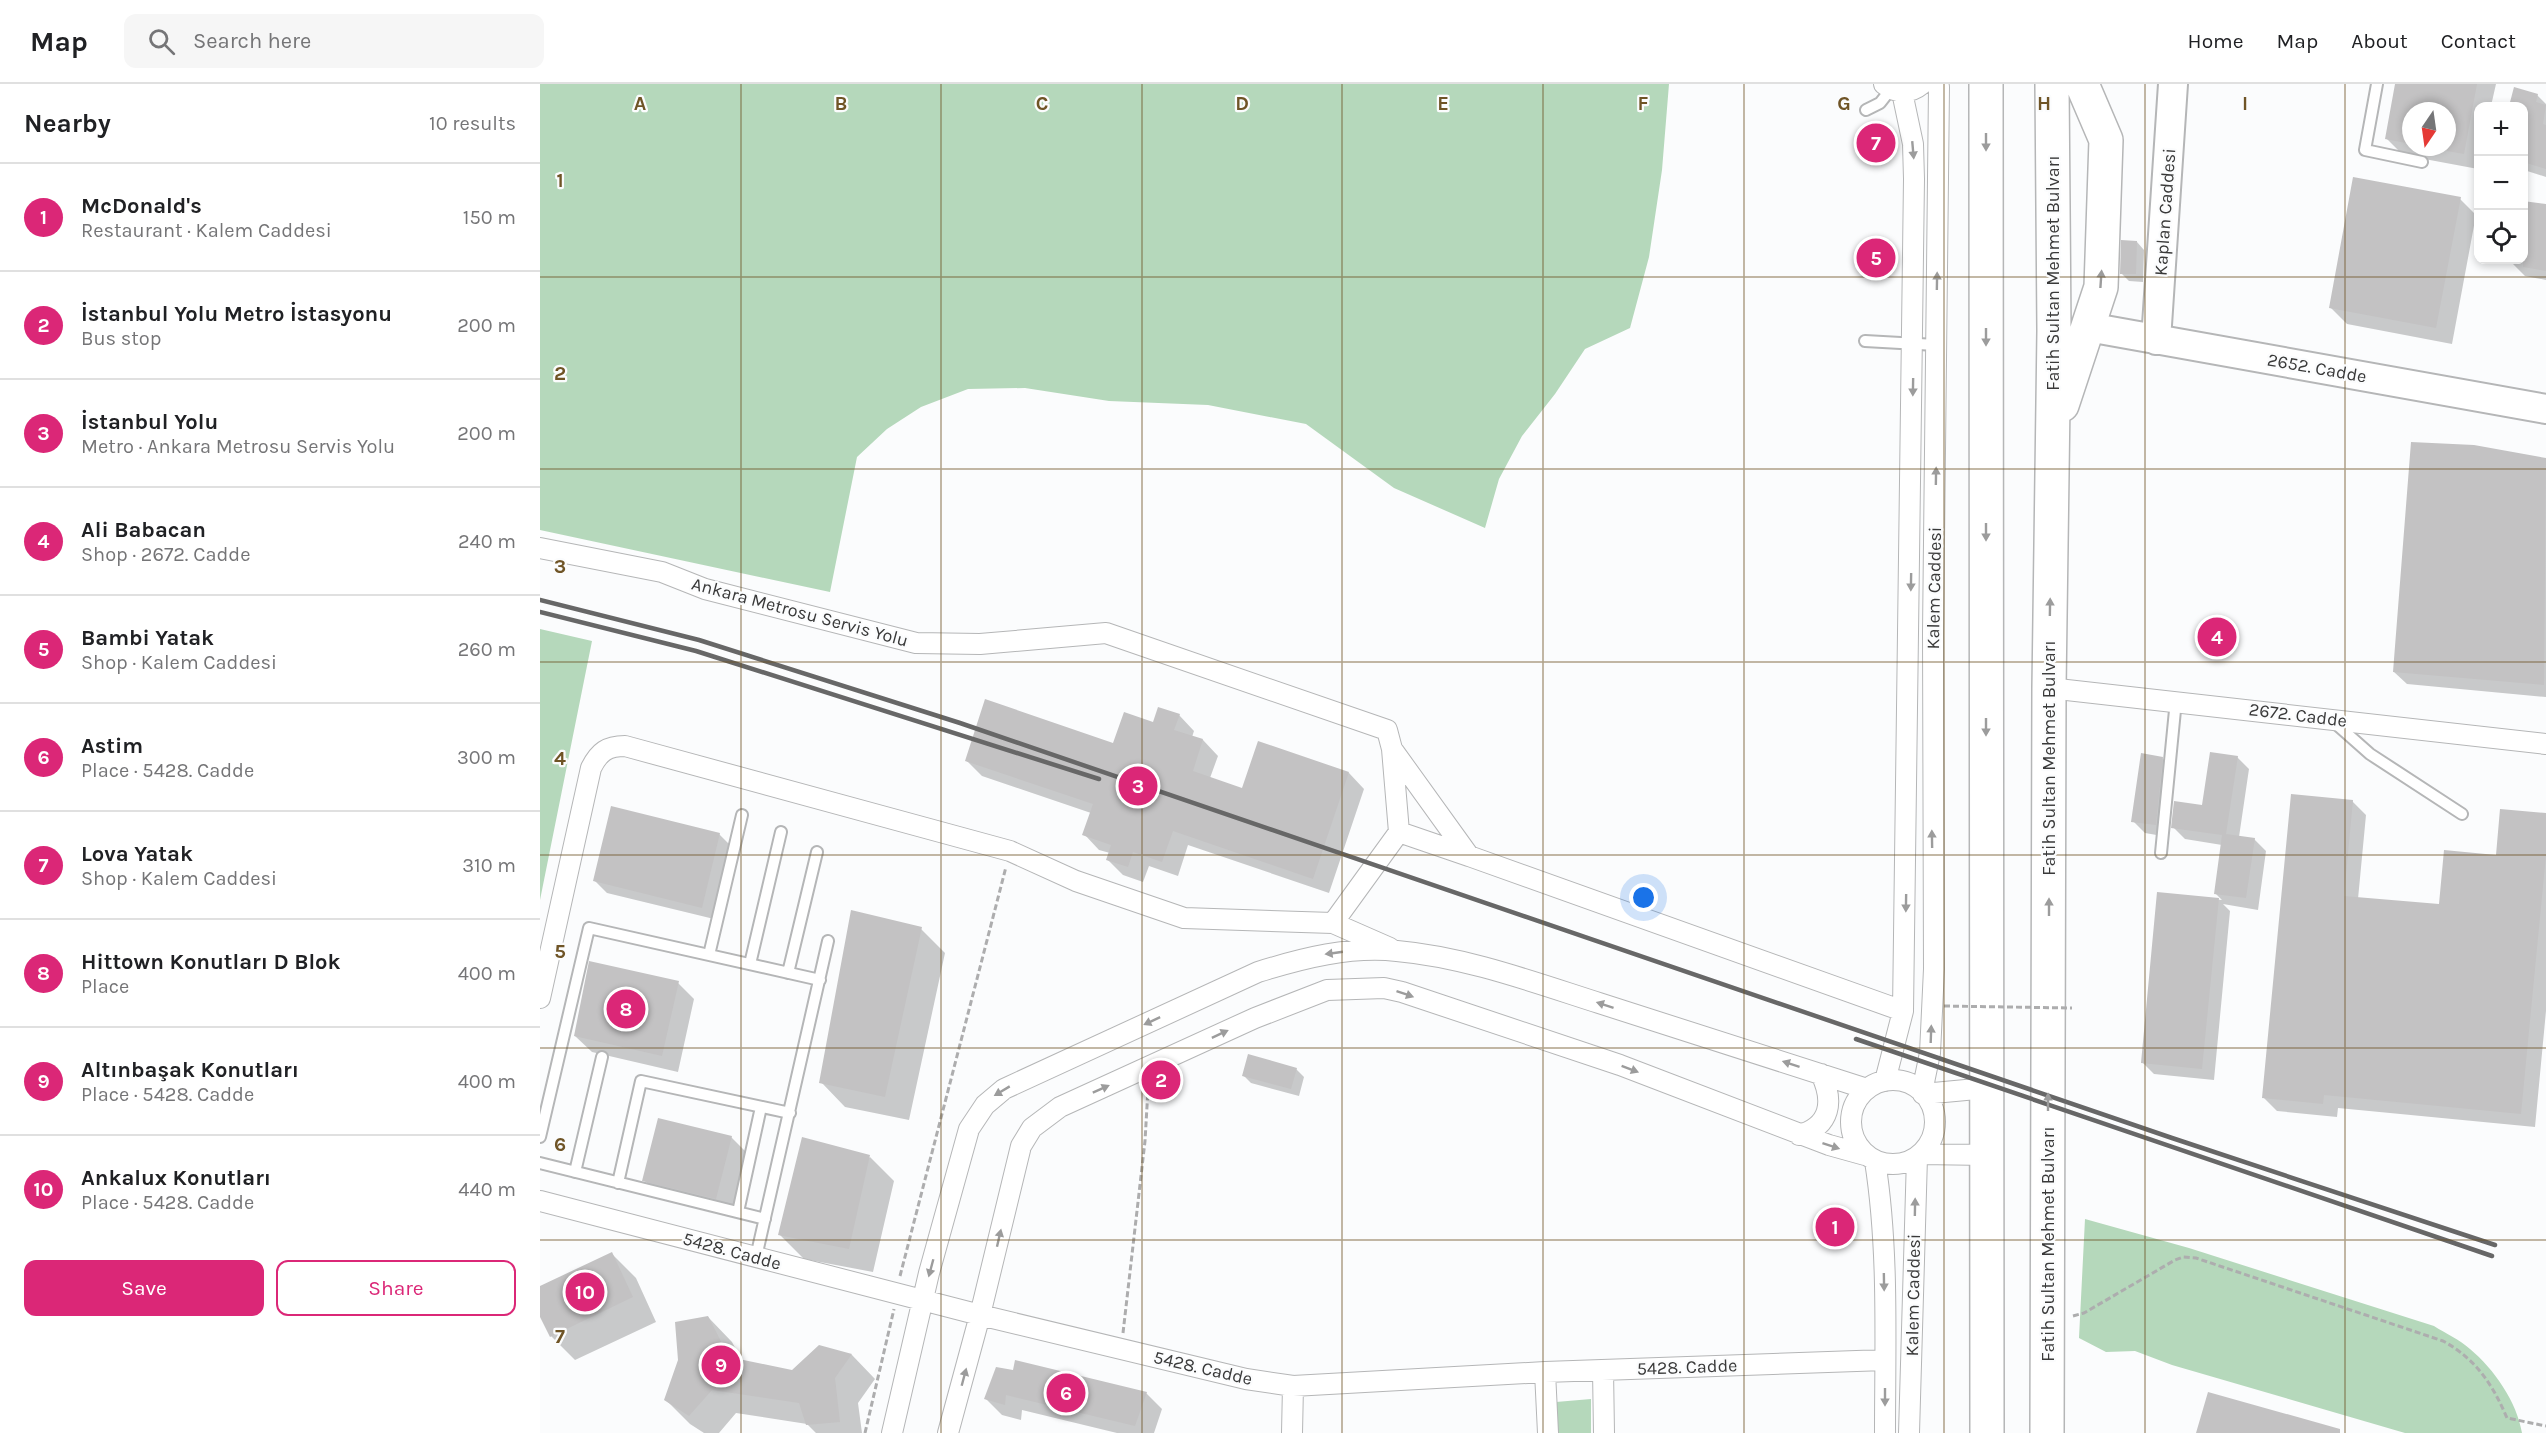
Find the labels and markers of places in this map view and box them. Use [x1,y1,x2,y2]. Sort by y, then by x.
pin: 7 [1856,120,1896,166]
pin: 5 [1856,236,1896,280]
pin: 4 [2198,614,2236,660]
pin: 3 [1118,764,1158,808]
pin: 8 [606,986,646,1032]
pin: 2 [1142,1058,1180,1102]
pin: 1 [1816,1204,1854,1250]
pin: 10 [566,1270,604,1314]
pin: 9 [702,1342,741,1388]
pin: 6 [1046,1370,1086,1416]

